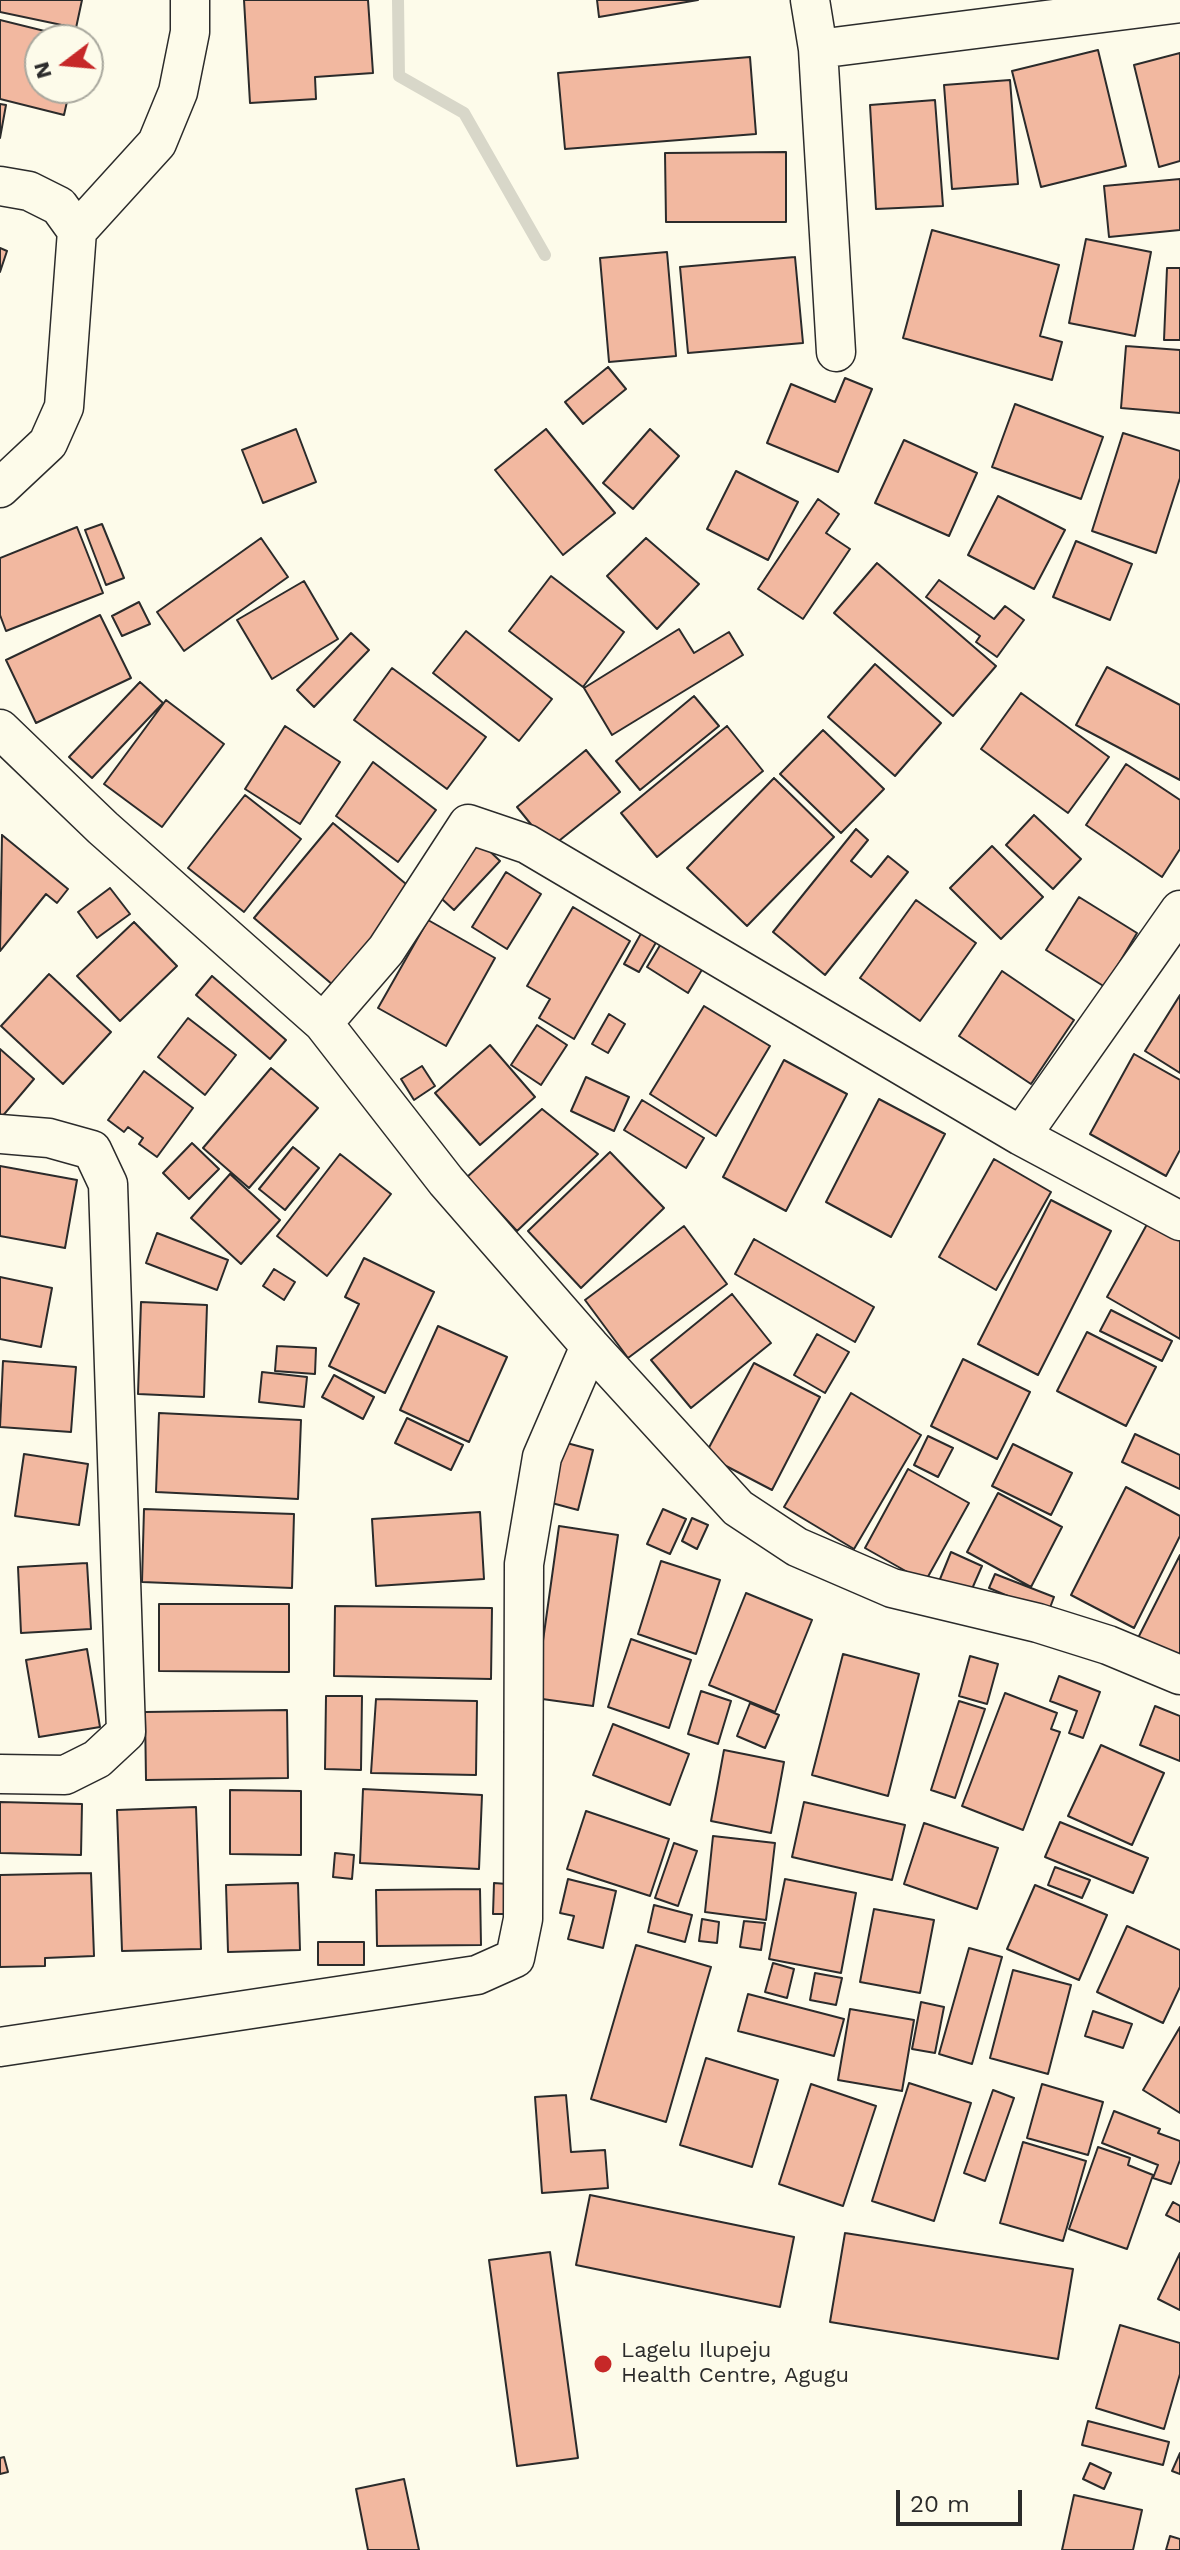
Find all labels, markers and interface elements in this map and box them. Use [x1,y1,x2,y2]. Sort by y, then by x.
north arrow [24,24,104,104]
text: N [28,59,57,81]
place label: Lagelu Ilupeju Health Centre, Agugu [621,2338,849,2390]
marker: Lagelu Ilupeju Health Centre, Agugu [592,2353,614,2375]
scale bar [900,2474,1026,2524]
text: 20 m [910,2490,970,2518]

